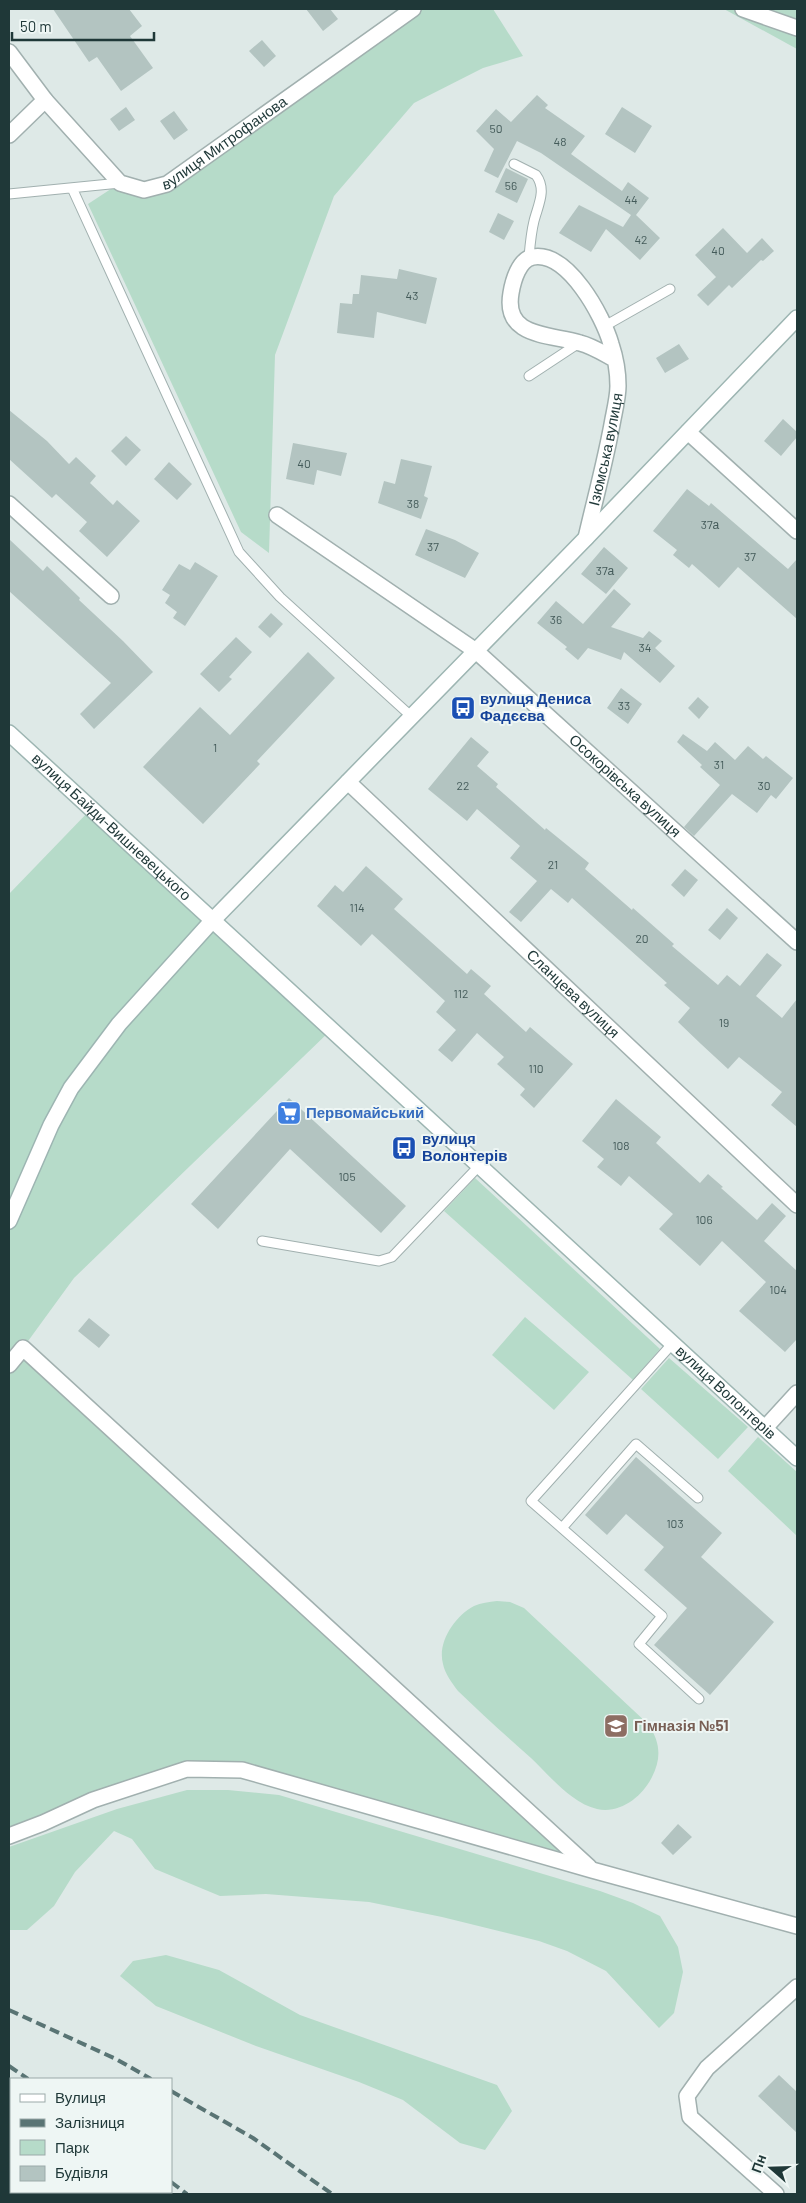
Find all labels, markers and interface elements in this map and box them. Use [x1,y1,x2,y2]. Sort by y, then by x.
scale bar [12,10,155,42]
text: 50 m [20,17,52,35]
street label: вулиця Митрофанова [160,91,290,193]
house number: 50 [490,121,502,135]
house number: 48 [554,134,566,148]
house number: 56 [505,178,517,192]
house number: 44 [624,192,638,206]
house number: 42 [634,232,648,246]
house number: 40 [711,243,725,257]
house number: 43 [406,288,418,302]
street label: Ізюмська вулиця [584,392,626,507]
house number: 40 [297,456,311,470]
house number: 38 [407,496,419,510]
house number: 37а [701,517,720,531]
house number: 37 [427,539,439,553]
house number: 37 [744,549,756,563]
house number: 37а [596,563,615,577]
house number: 36 [550,612,562,626]
house number: 34 [639,640,651,654]
place label: вулиця Дениса Фадєєва [480,689,592,724]
bus stop icon: вулиця Дениса Фадєєва [450,695,476,721]
house number: 33 [618,698,630,712]
street label: Осокорівська вулиця [566,730,685,840]
house number: 1 [213,740,217,754]
street label: вулиця Байди-Вишневецького [29,749,195,904]
house number: 31 [714,757,724,771]
house number: 22 [457,778,469,792]
house number: 30 [758,778,770,792]
house number: 21 [548,857,558,871]
house number: 114 [349,900,365,914]
house number: 20 [635,931,649,945]
street label: Сланцева вулиця [523,945,624,1041]
house number: 112 [454,986,468,1000]
house number: 19 [719,1015,729,1029]
house number: 110 [528,1061,544,1075]
supermarket icon: Первомайський [276,1100,302,1126]
place label: Первомайський [306,1103,424,1121]
place label: вулиця Волонтерів [422,1129,507,1164]
bus stop icon: вулиця Волонтерів [391,1135,417,1161]
house number: 108 [612,1138,630,1152]
house number: 105 [338,1169,356,1183]
house number: 106 [695,1212,713,1226]
house number: 104 [769,1282,787,1296]
street label: вулиця Волонтерів [673,1341,780,1442]
house number: 103 [666,1516,684,1530]
school or university icon: Гімназія №51 [603,1713,629,1739]
place label: Гімназія №51 [634,1716,729,1734]
legend [10,2078,172,2193]
text: Вулиця [55,2088,106,2106]
text: Залізниця [55,2113,125,2131]
text: Парк [55,2138,89,2156]
north arrow [746,2143,796,2193]
text: Пн [747,2152,769,2175]
text: Будівля [55,2163,108,2181]

